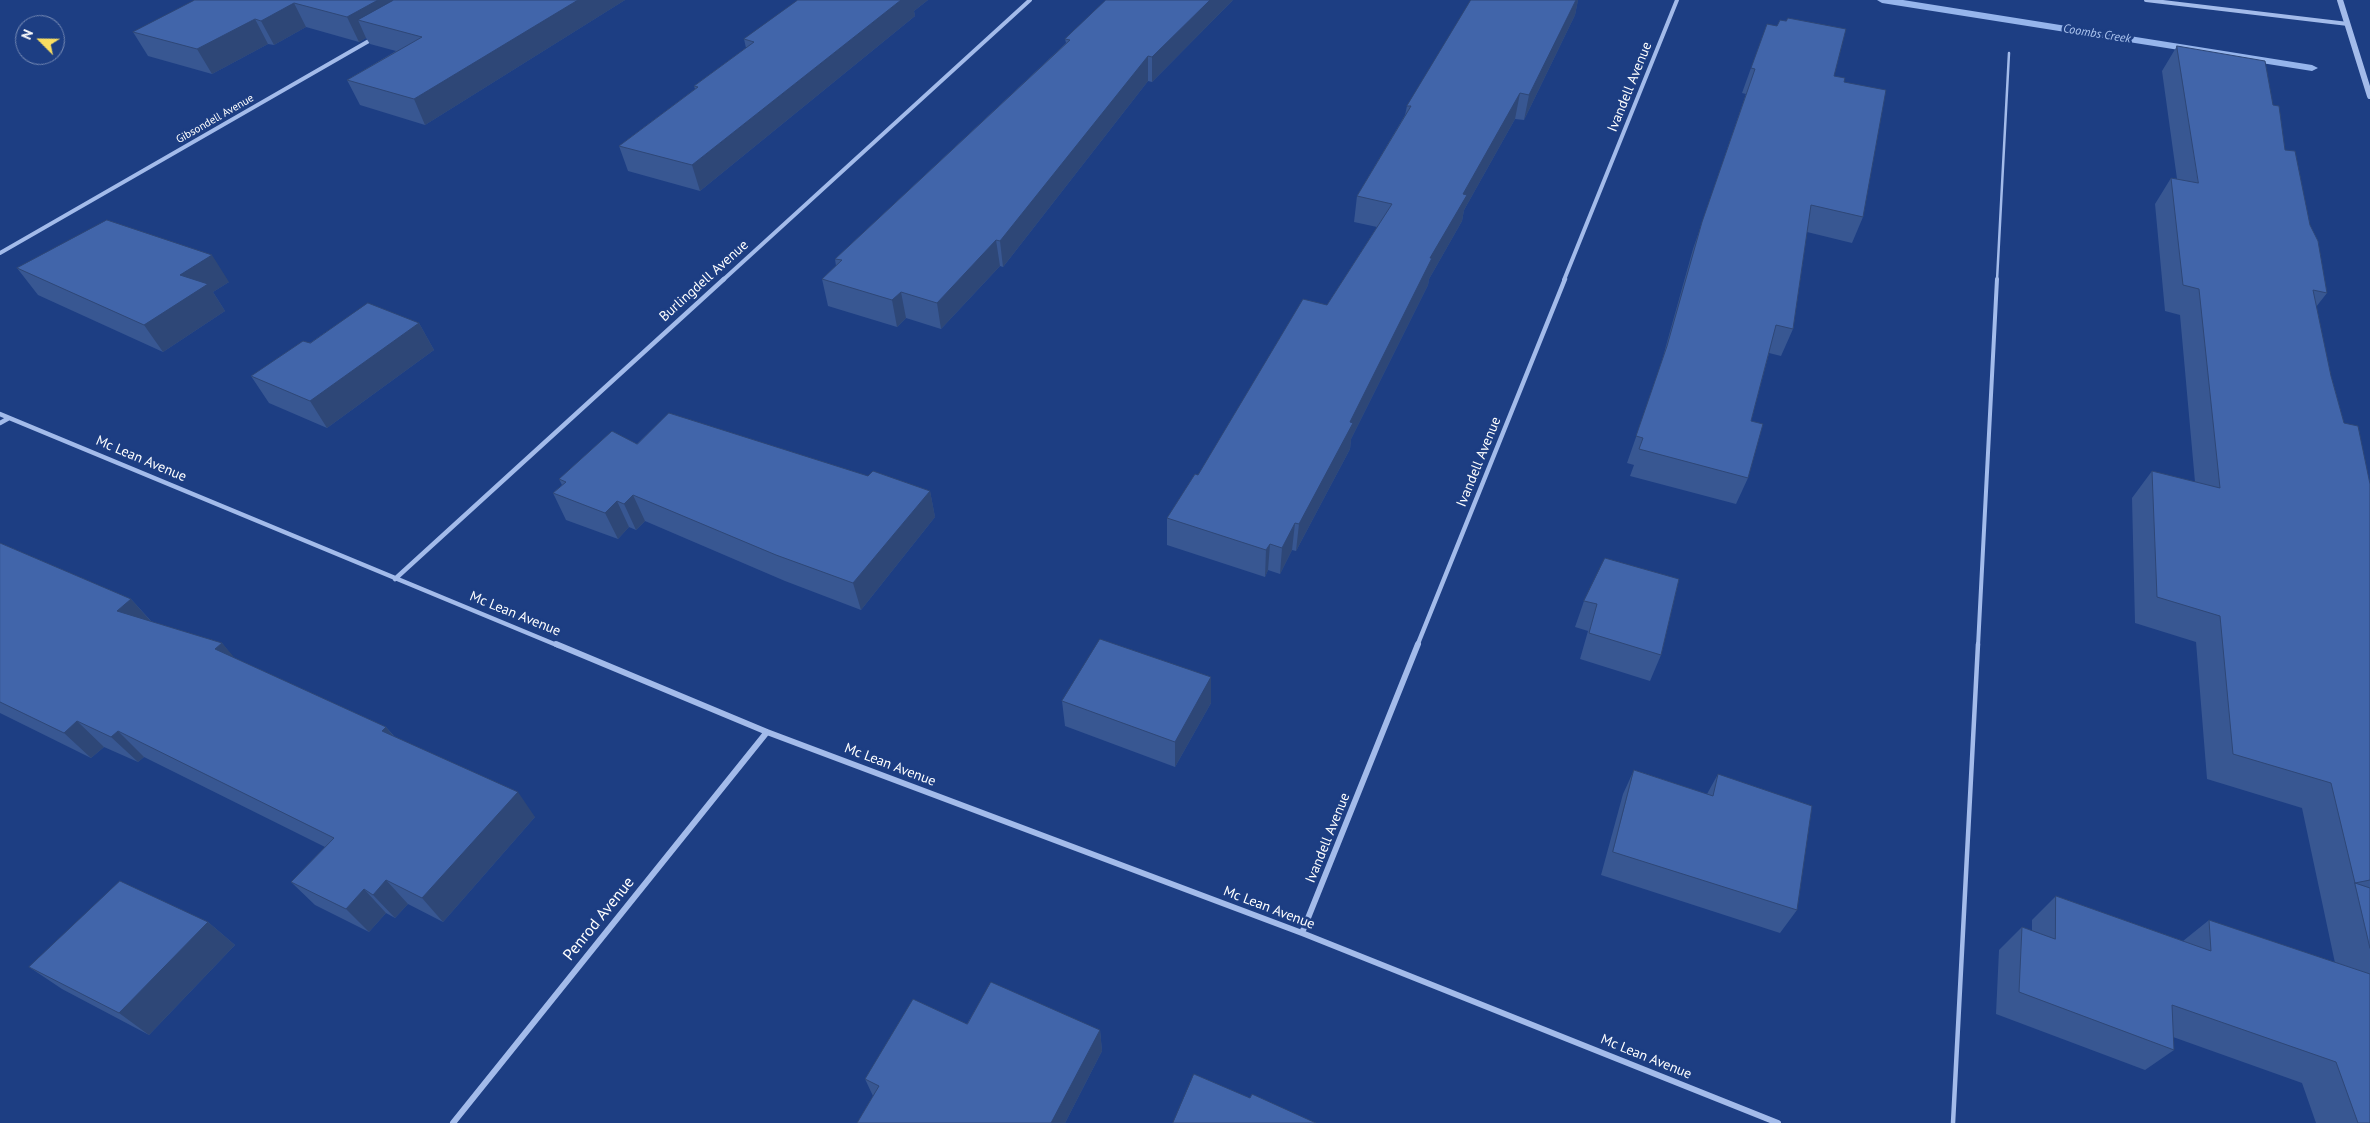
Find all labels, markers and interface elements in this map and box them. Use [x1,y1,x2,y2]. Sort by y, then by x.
north arrow [15,15,65,65]
water label: Coombs Creek [2062,22,2132,46]
text: N [17,27,37,42]
street label: Ivandell Avenue [1604,39,1656,135]
street label: Gibsondell Avenue [174,91,256,147]
street label: Burlingdell Avenue [656,237,752,325]
street label: Ivandell Avenue [1453,414,1505,510]
street label: Mc Lean Avenue [93,432,189,486]
street label: Mc Lean Avenue [467,588,563,640]
street label: Mc Lean Avenue [842,740,938,790]
street label: Ivandell Avenue [1302,790,1354,886]
street label: Penrod Avenue [559,873,639,965]
street label: Mc Lean Avenue [1221,883,1317,933]
street label: Mc Lean Avenue [1598,1031,1694,1083]

